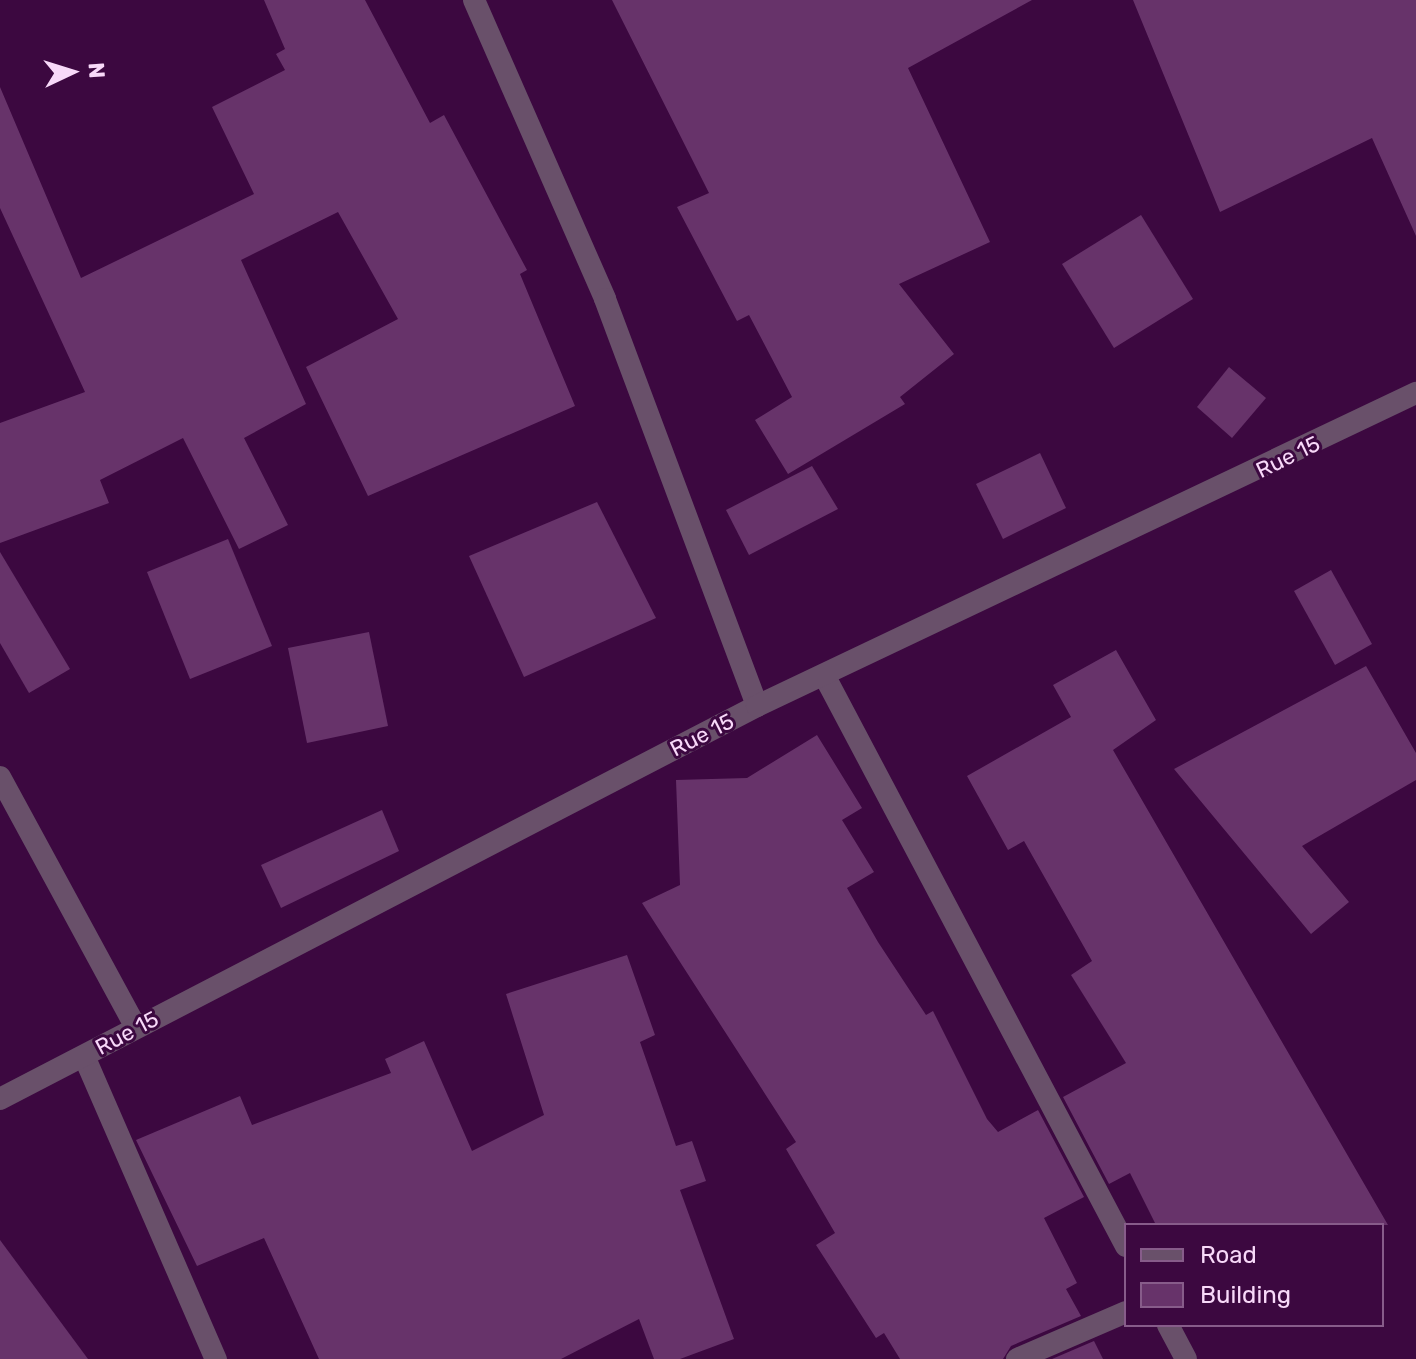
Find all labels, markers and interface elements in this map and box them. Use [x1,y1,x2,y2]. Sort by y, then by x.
north arrow [32,32,112,112]
text: N [82,61,110,79]
street label: Rue 15 [1252,430,1324,484]
street label: Rue 15 [666,708,738,762]
street label: Rue 15 [91,1005,163,1061]
legend [1124,1223,1384,1327]
text: Road [1200,1241,1257,1269]
text: Building [1200,1281,1291,1309]

